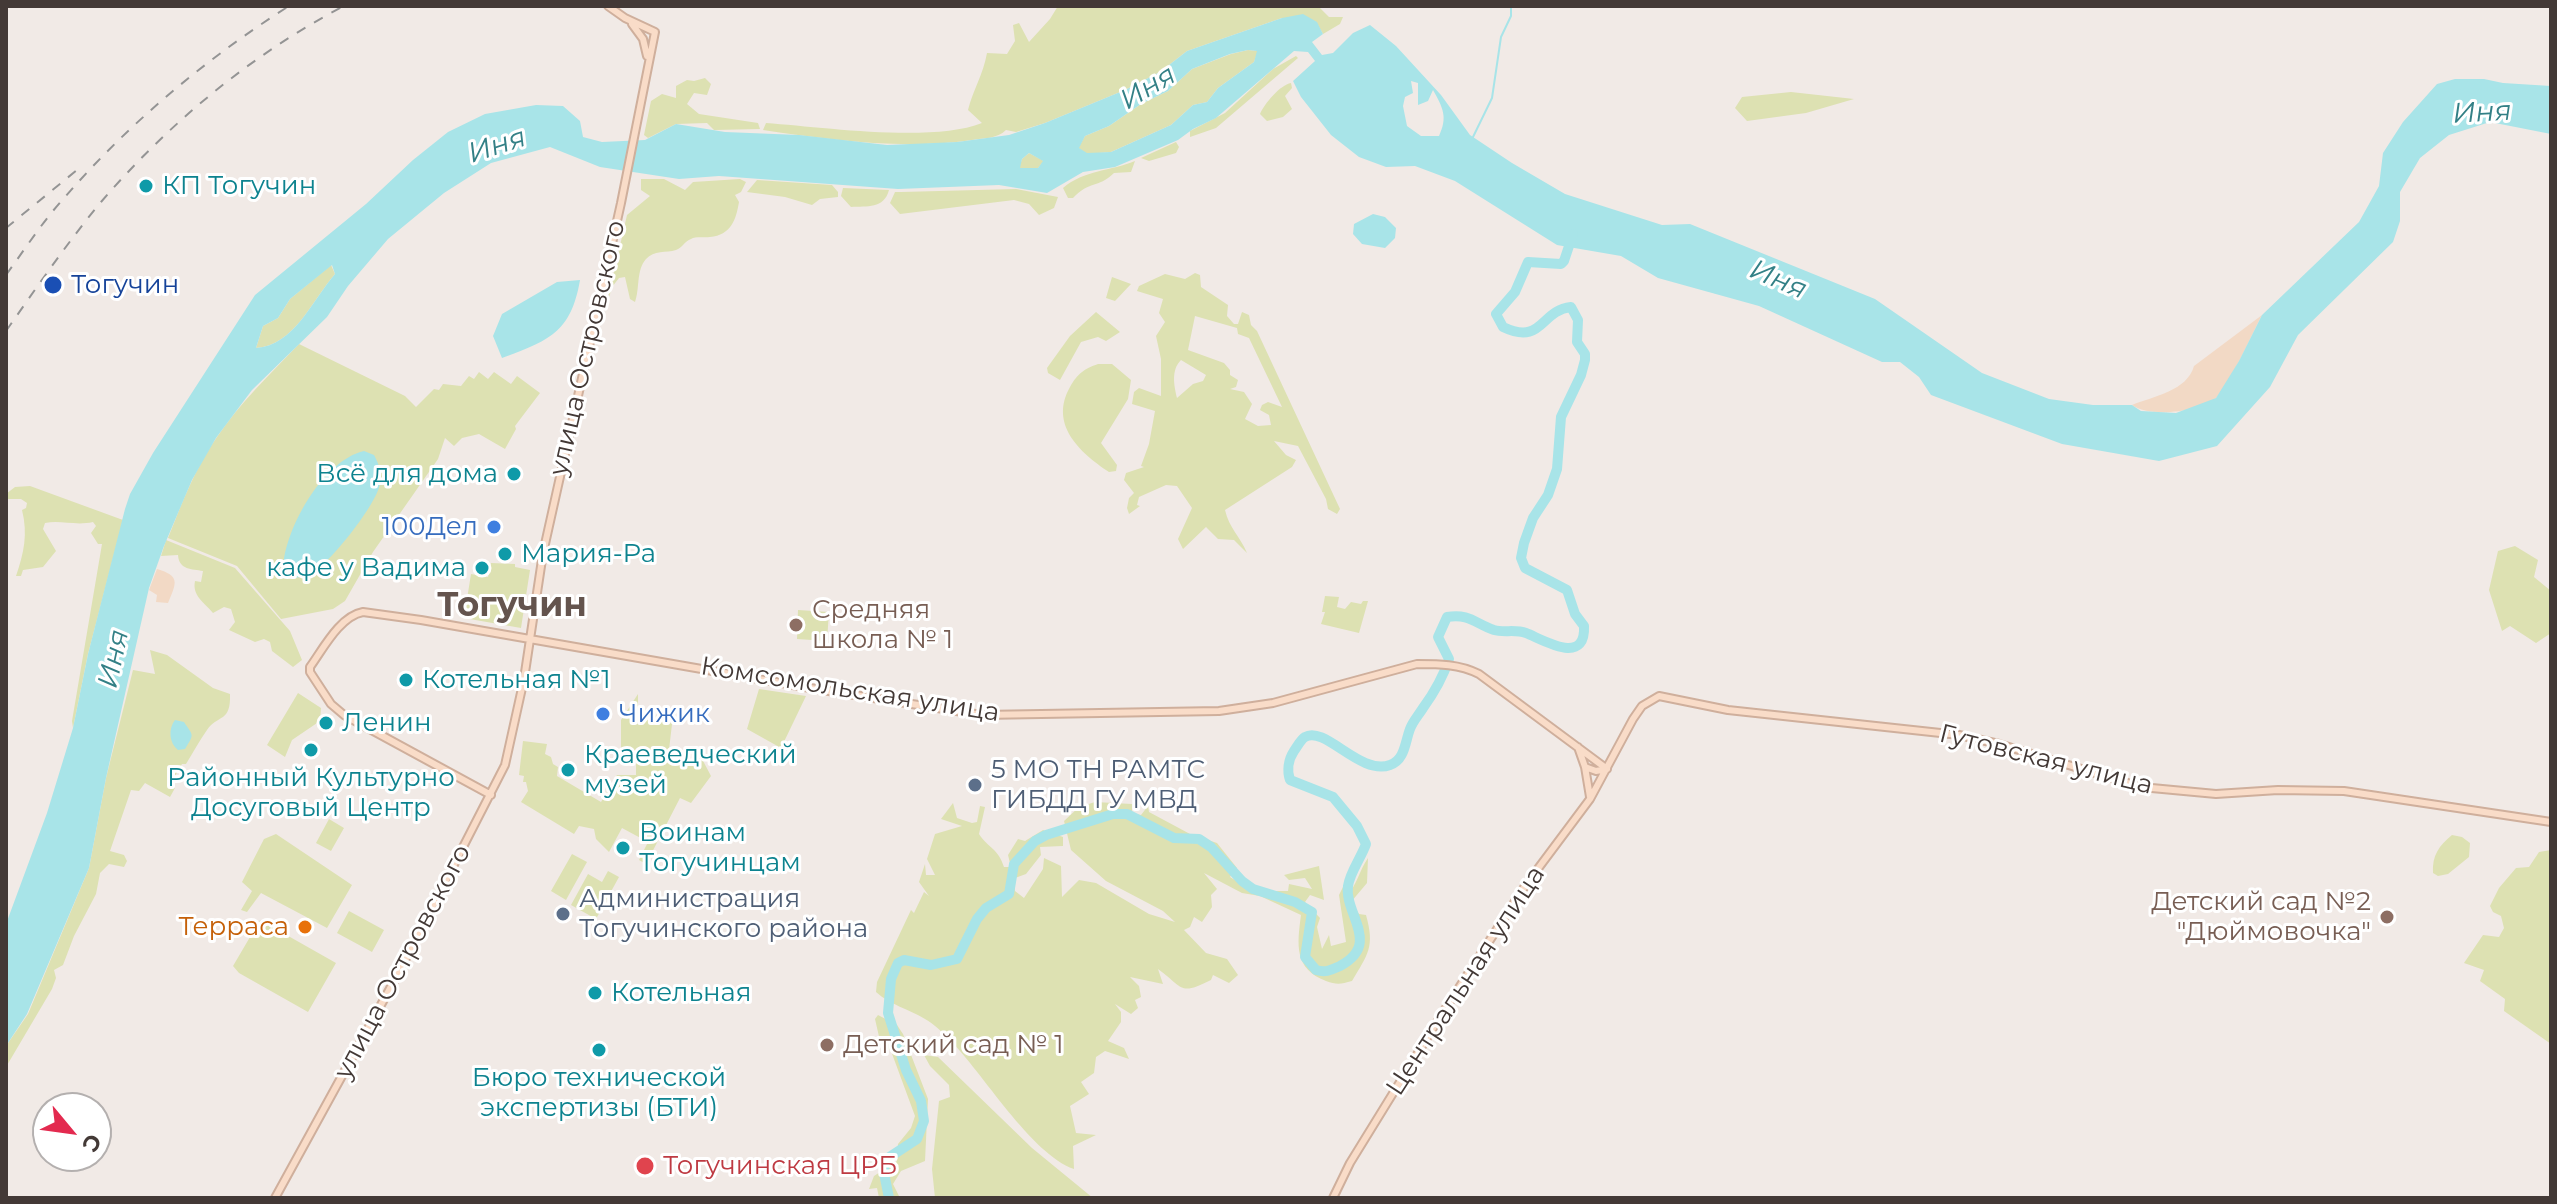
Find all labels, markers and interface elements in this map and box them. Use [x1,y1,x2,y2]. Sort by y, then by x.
water label: Иня [1114,58,1182,118]
water label: Иня [2452,95,2512,131]
water label: Иня [464,121,530,171]
place label: КП Тогучин [162,170,316,202]
marker: КП Тогучин [137,177,155,195]
street label: улица Островского [543,217,633,479]
water label: Иня [1744,253,1812,307]
place label: Тогучин [71,269,179,301]
marker: Тогучин [42,274,64,296]
place label: Всё для дома [316,458,498,490]
marker: Всё для дома [505,465,523,483]
place label: 100Дел [382,511,478,543]
marker: 100Дел [485,518,503,536]
place label: Мария-Ра [521,538,656,570]
marker: Мария-Ра [496,545,514,563]
place label: кафе у Вадима [266,552,466,584]
marker: кафе у Вадима [473,559,491,577]
district label: Тогучин [437,586,587,626]
place label: Средняя школа № 1 [812,594,953,656]
marker: Средняя школа № 1 [787,616,805,634]
water label: Иня [91,627,137,691]
street label: Комсомольская улица [698,651,1002,729]
place label: Котельная №1 [422,664,611,696]
marker: Котельная №1 [397,671,415,689]
place label: Чижик [619,698,710,730]
marker: Чижик [594,705,612,723]
place label: Ленин [342,707,431,739]
marker: Ленин [317,714,335,732]
street label: Гутовская улица [1936,718,2156,802]
place label: Краеведческий музей [584,739,797,800]
marker: Районный Культурно Досуговый Центр [302,741,320,759]
place label: 5 МО ТН РАМТС ГИБДД ГУ МВД [991,754,1205,816]
marker: Краеведческий музей [559,761,577,779]
place label: Районный Культурно Досуговый Центр [167,762,455,824]
marker: 5 МО ТН РАМТС ГИБДД ГУ МВД [966,776,984,794]
place label: Воинам Тогучинцам [639,817,801,878]
street label: улица Островского [328,839,478,1085]
marker: Воинам Тогучинцам [614,839,632,857]
street label: Центральная улица [1380,860,1552,1102]
place label: Администрация Тогучинского района [579,883,868,944]
place label: Детский сад №2 "Дюймовочка" [2151,886,2371,948]
marker: Администрация Тогучинского района [554,905,572,923]
marker: Детский сад №2 "Дюймовочка" [2378,908,2396,926]
place label: Терраса [179,911,289,943]
marker: Терраса [296,918,314,936]
place label: Котельная [611,977,751,1009]
marker: Котельная [586,984,604,1002]
place label: Детский сад № 1 [843,1029,1064,1061]
marker: Детский сад № 1 [818,1036,836,1054]
marker: Бюро технической экспертизы (БТИ) [590,1041,608,1059]
place label: Бюро технической экспертизы (БТИ) [472,1062,726,1124]
north arrow [32,1092,112,1172]
text: С [76,1129,107,1156]
place label: Тогучинская ЦРБ [663,1150,897,1182]
marker: Тогучинская ЦРБ [634,1155,656,1177]

